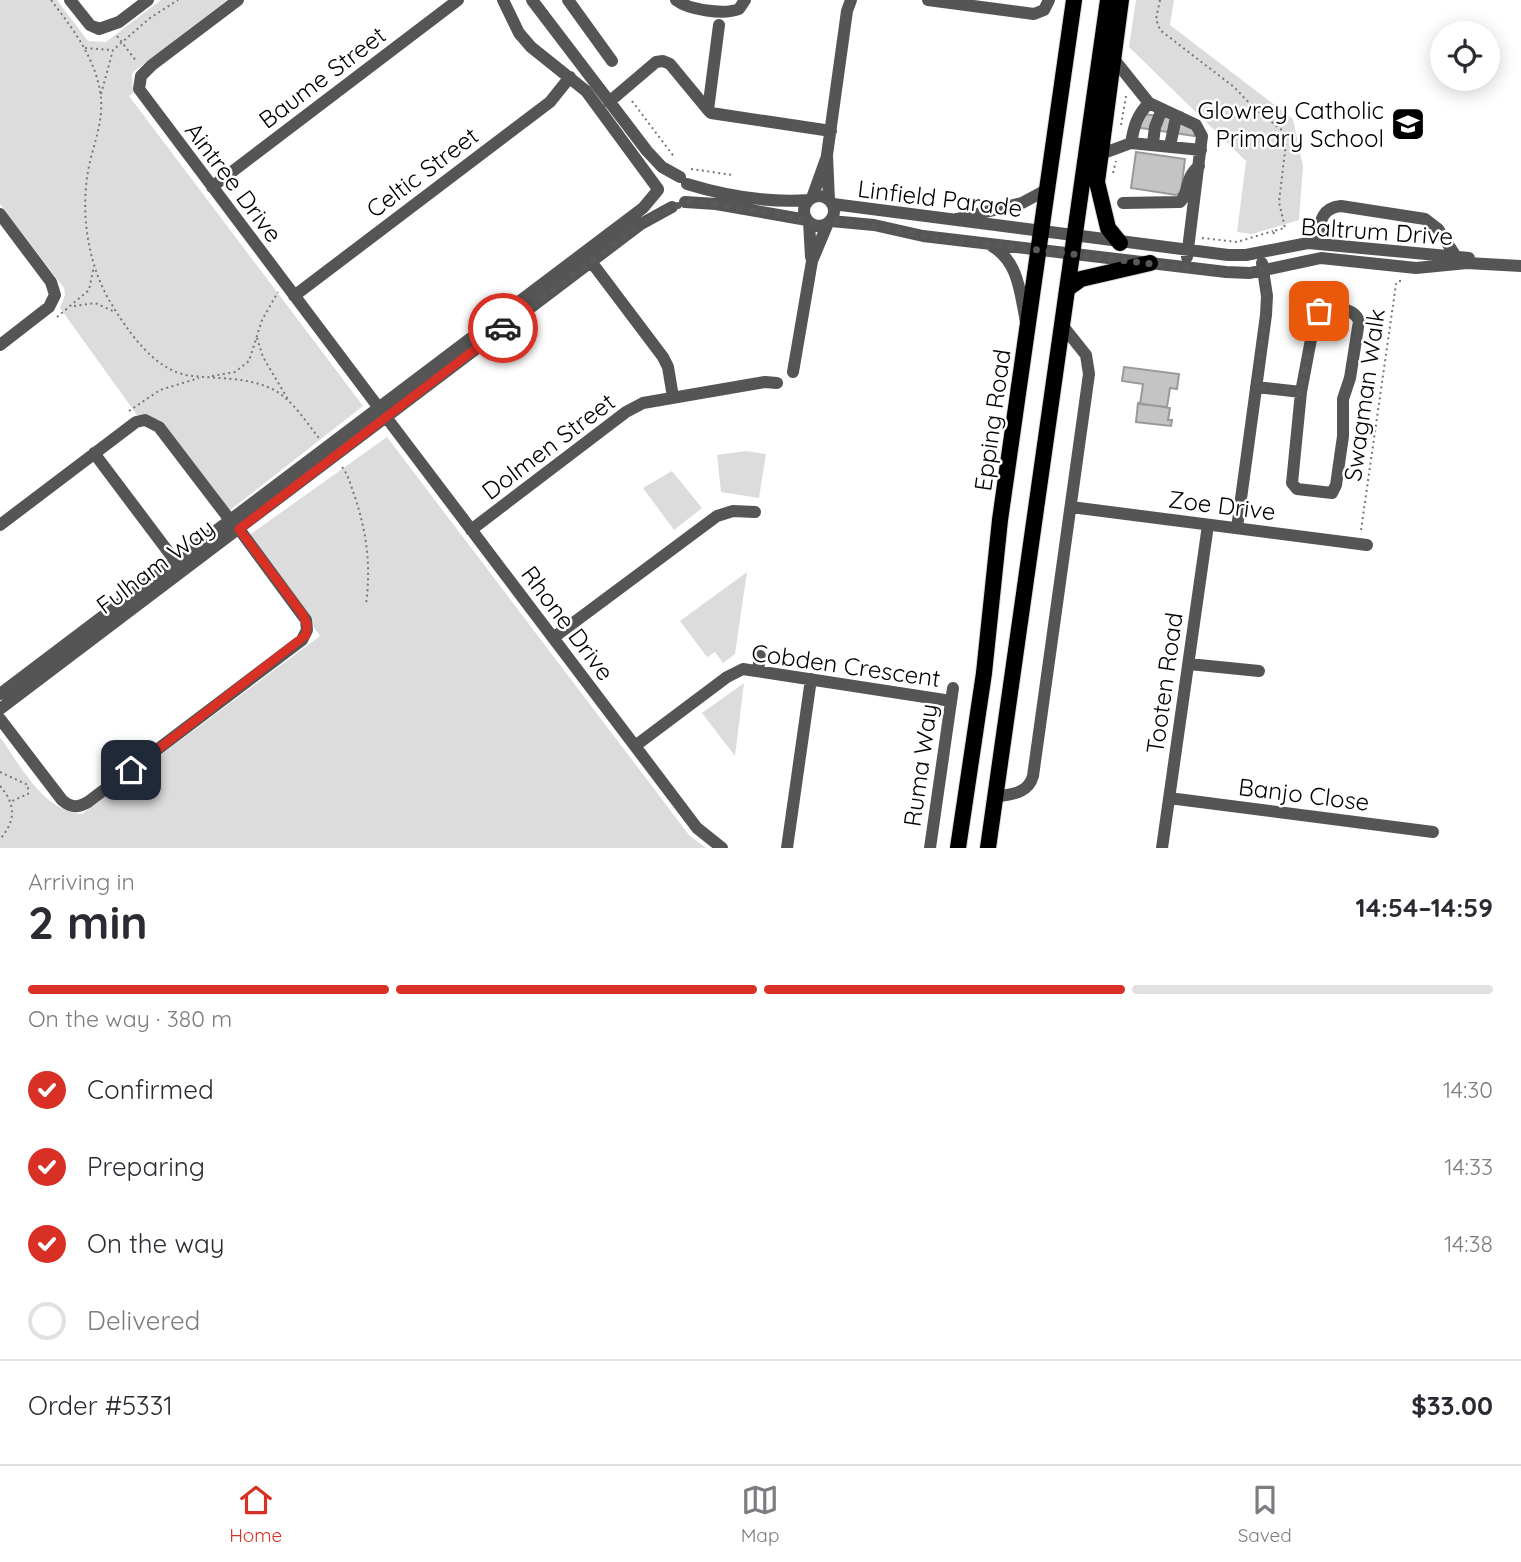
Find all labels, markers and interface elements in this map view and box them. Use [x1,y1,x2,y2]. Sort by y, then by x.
street label: Baume Street [253,20,391,134]
map controls [1430,21,1500,91]
button: locate [1430,21,1500,91]
place label: Glowrey Catholic Primary School [1198,95,1384,153]
school or university icon: Glowrey Catholic Primary School [1389,105,1427,143]
street label: Aintree Drive [179,116,289,248]
street label: Celtic Street [360,120,484,224]
street label: Linfield Parade [856,173,1024,223]
street label: Baltrum Drive [1300,211,1454,251]
pin [1289,281,1349,341]
icon: bag [1300,292,1338,330]
courier [468,293,538,363]
street label: Swagman Walk [1337,307,1391,483]
icon: car [484,309,522,347]
street label: Epping Road [967,347,1017,493]
street label: Dolmen Street [476,386,620,506]
street label: Zoe Drive [1167,484,1277,526]
street label: Fulham Way [90,512,220,620]
street label: Rhone Drive [515,560,621,686]
street label: Tooten Road [1139,611,1189,755]
street label: Cobden Crescent [750,637,942,693]
street label: Ruma Way [897,702,943,828]
pin [101,740,161,800]
icon: home [112,751,150,789]
street label: Banjo Close [1237,771,1371,817]
text: Arriving in [28,867,135,896]
text: 14:54–14:59 [1356,891,1493,924]
text: 2 min [28,893,148,951]
text: On the way · 380 m [28,1004,232,1033]
icon: check [28,1071,66,1109]
text: Confirmed [87,1073,214,1106]
text: 14:30 [1443,1075,1493,1104]
icon: check [28,1148,66,1186]
text: Preparing [87,1150,205,1183]
text: 14:33 [1444,1152,1493,1181]
icon: check [28,1225,66,1263]
text: On the way [87,1227,225,1260]
text: 14:38 [1444,1229,1493,1258]
text: Delivered [87,1304,200,1337]
text: Order #5331 [28,1389,173,1422]
text: $33.00 [1411,1389,1493,1422]
tab: Home [229,1481,282,1547]
tab: Map [741,1481,779,1547]
tab: Saved [1238,1481,1292,1547]

